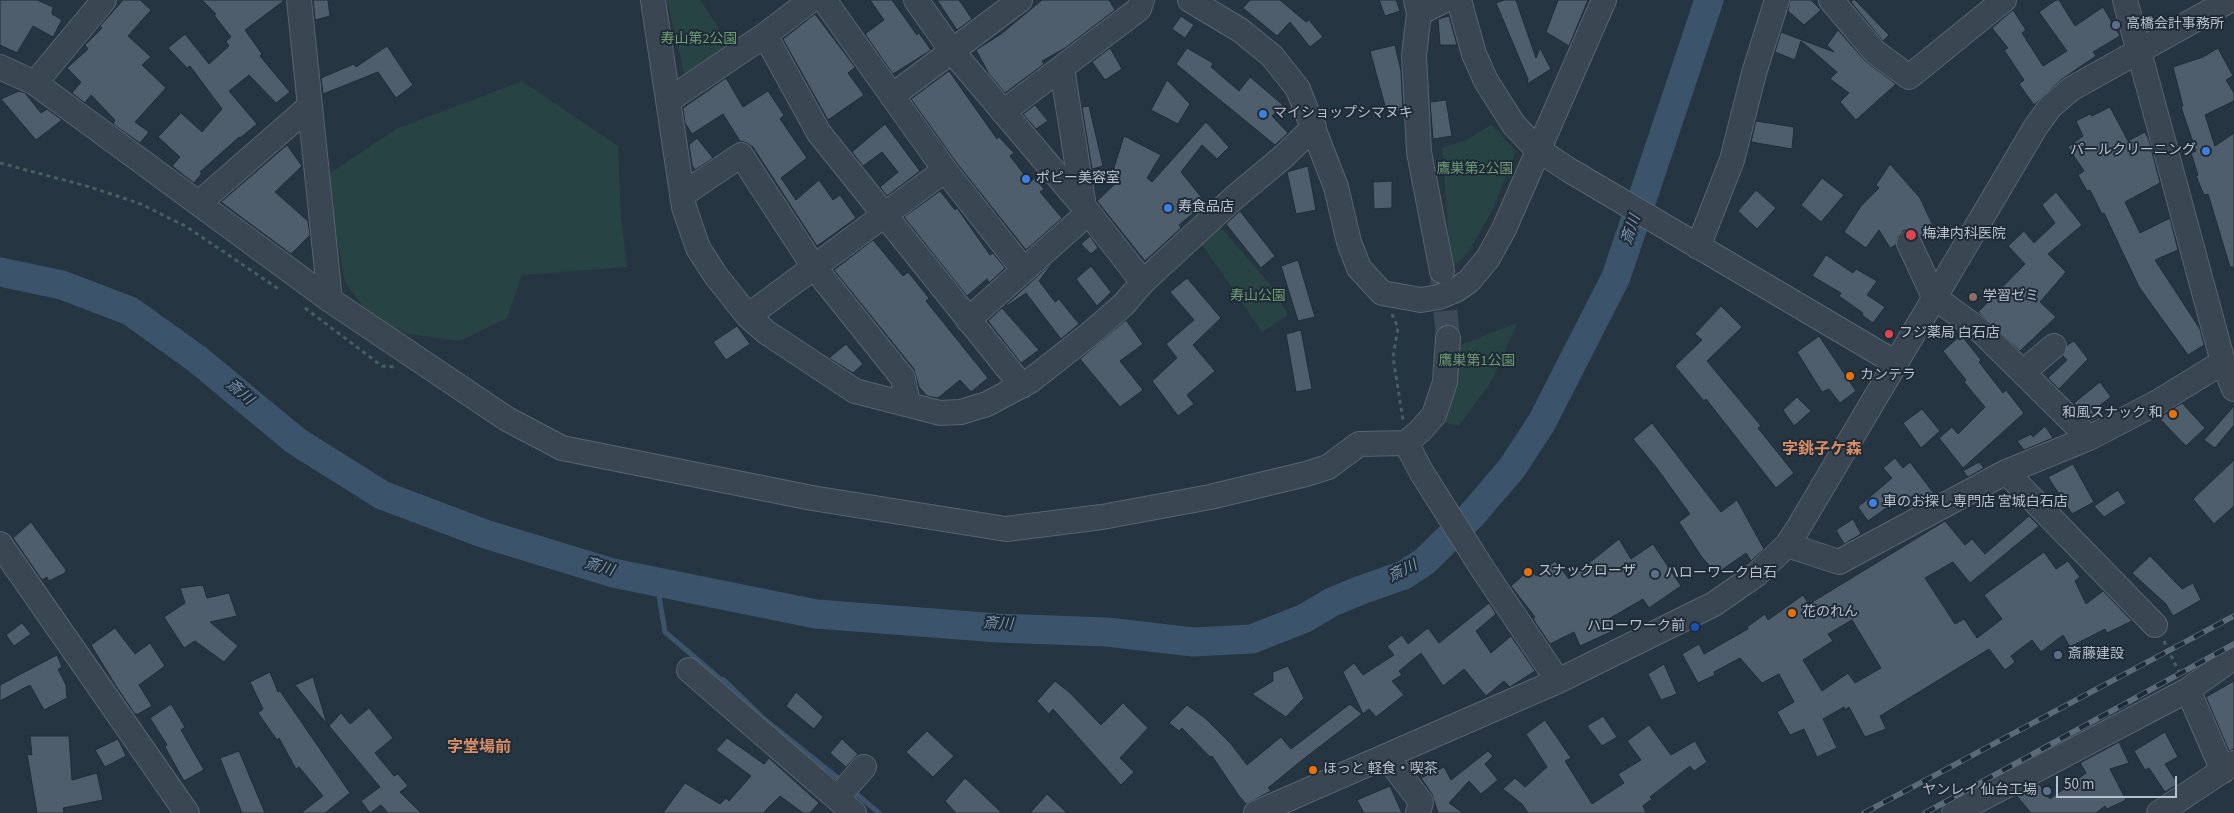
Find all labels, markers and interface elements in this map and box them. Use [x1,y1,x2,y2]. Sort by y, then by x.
place label: 高橋会計事務所 [2126,17,2224,33]
marker: 高橋会計事務所 [2110,19,2122,31]
park label: 寿山第2公園 [661,32,737,48]
place label: マイショップシマヌキ [1273,106,1413,122]
marker: マイショップシマヌキ [1257,108,1269,120]
place label: パールクリーニング [2070,143,2196,159]
marker: パールクリーニング [2200,145,2212,157]
park label: 鷹巣第2公園 [1437,162,1513,178]
place label: ポピー美容室 [1036,171,1120,187]
marker: ポピー美容室 [1020,173,1032,185]
place label: 寿食品店 [1178,200,1234,216]
marker: 寿食品店 [1162,202,1174,214]
water label: 斎川 [1619,213,1645,247]
place label: 梅津内科医院 [1922,227,2006,243]
marker: 梅津内科医院 [1904,228,1918,242]
park label: 寿山公園 [1230,289,1286,305]
place label: 学習ゼミ [1983,289,2039,305]
marker: 学習ゼミ [1967,291,1979,303]
place label: フジ薬局 白石店 [1899,326,2000,342]
marker: フジ薬局 白石店 [1883,328,1895,340]
park label: 鷹巣第1公園 [1439,354,1515,370]
place label: カンテラ [1860,368,1916,384]
marker: カンテラ [1844,370,1856,382]
water label: 斎川 [222,376,256,410]
place label: 和風スナック 和 [2062,406,2163,422]
marker: 和風スナック 和 [2167,408,2179,420]
district label: 字銚子ケ森 [1782,440,1862,460]
place label: 車のお探し専門店 宮城白石店 [1883,495,2068,511]
marker: 車のお探し専門店 宮城白石店 [1867,497,1879,509]
water label: 斎川 [582,555,616,581]
water label: 斎川 [1386,557,1420,587]
place label: スナックローザ [1538,564,1636,580]
marker: スナックローザ [1522,566,1534,578]
place label: ハローワーク白石 [1665,566,1777,582]
marker: ハローワーク白石 [1649,568,1661,580]
place label: 花のれん [1802,605,1858,621]
marker: 花のれん [1786,607,1798,619]
water label: 斎川 [983,615,1013,635]
place label: ハローワーク前 [1587,619,1685,635]
marker: ハローワーク前 [1689,621,1701,633]
place label: 斎藤建設 [2068,647,2124,663]
marker: 斎藤建設 [2052,649,2064,661]
district label: 字堂場前 [447,738,511,758]
place label: ほっと 軽食・喫茶 [1323,762,1438,778]
marker: ほっと 軽食・喫茶 [1307,764,1319,776]
scale bar [2059,766,2180,798]
text: 50 m [2064,774,2094,795]
place label: ヤンレイ 仙台工場 [1922,783,2037,799]
marker: ヤンレイ 仙台工場 [2041,785,2053,797]

